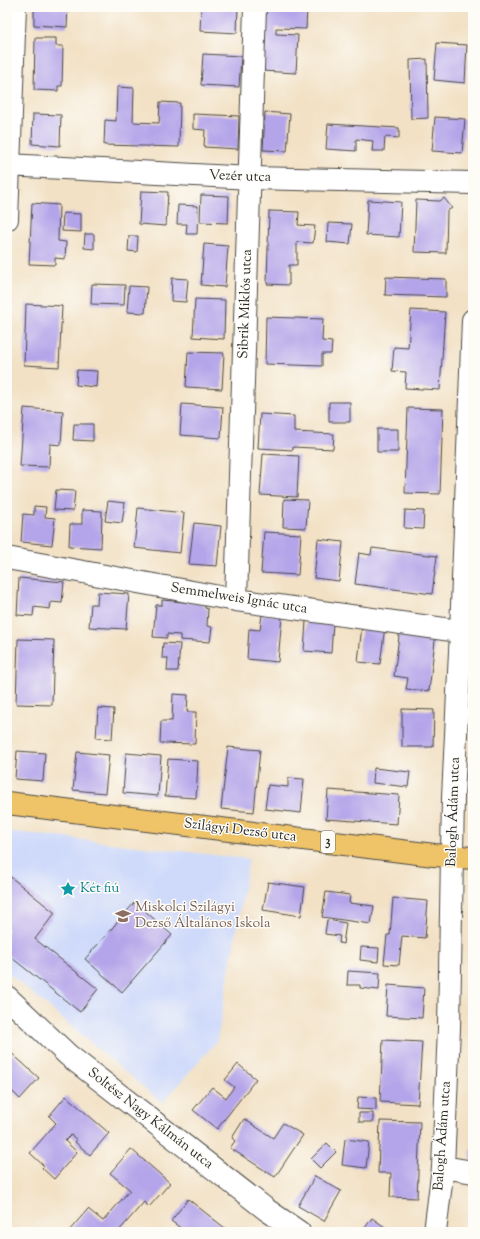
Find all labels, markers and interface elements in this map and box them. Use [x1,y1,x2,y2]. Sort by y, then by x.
street label: Vezér utca [209,166,272,188]
street label: Sibrik Miklós utca [234,248,258,359]
street label: Semmelweis Ignác utca [169,578,309,620]
street label: Balogh Ádám utca [442,756,466,867]
street label: Szilágyi Dezső utca [183,814,298,848]
road number: 3 [321,831,335,853]
place label: Két fiú [80,879,119,899]
place icon: Két fiú [59,880,77,898]
place label: Miskolci Szilágyi Dezső Általános Iskola [135,898,271,934]
school or university icon: Miskolci Szilágyi Dezső Általános Iskola [114,907,132,925]
street label: Soltész Nagy Kálmán utca [83,1064,217,1175]
street label: Balogh Ádám utca [429,1080,457,1192]

